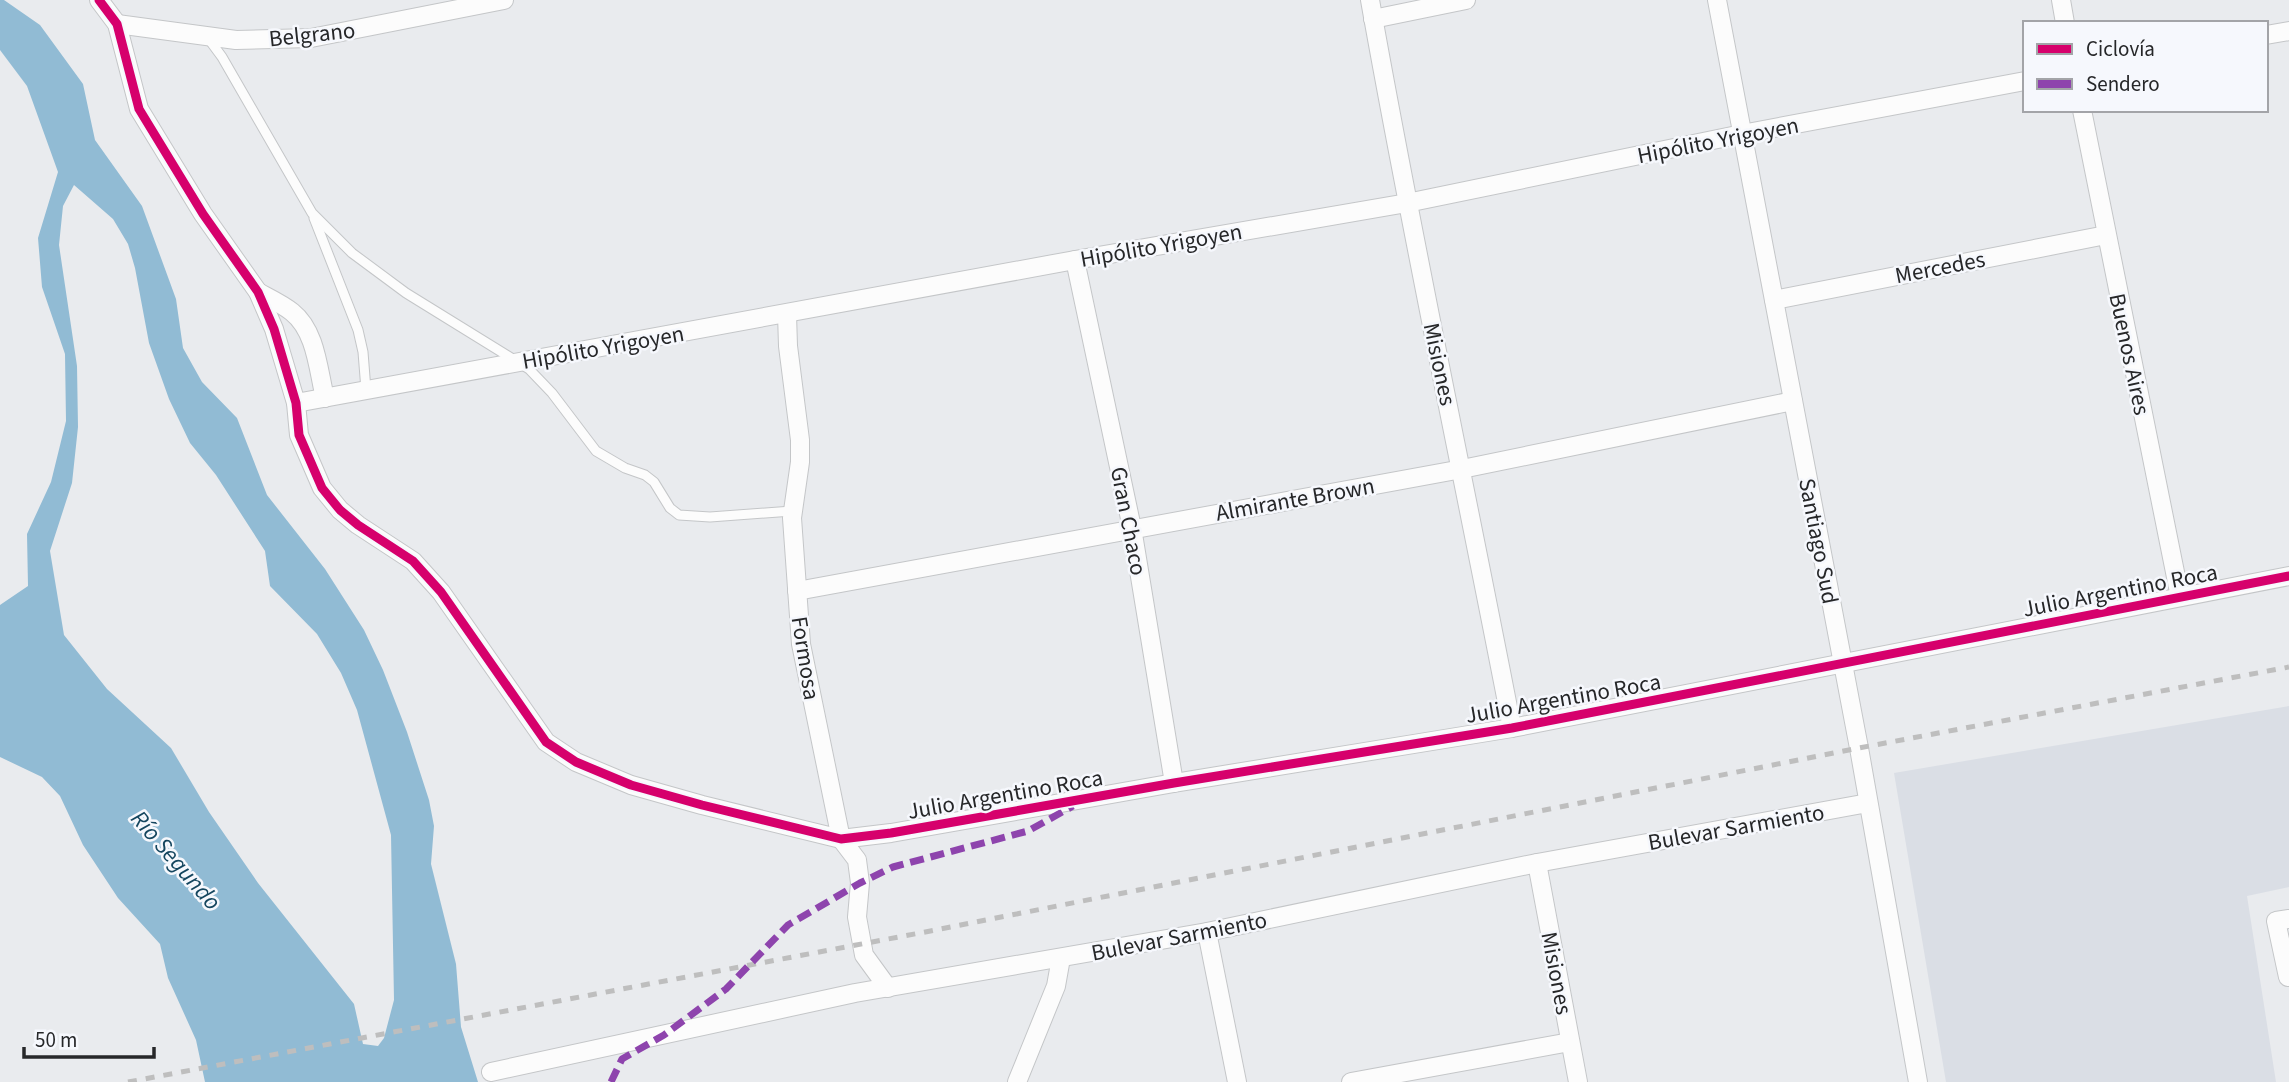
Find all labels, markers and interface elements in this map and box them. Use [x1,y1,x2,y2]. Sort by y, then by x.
street label: Belgrano [267,14,357,55]
legend [2023,21,2268,112]
text: Ciclovía [2086,34,2155,64]
text: Sendero [2086,69,2160,99]
street label: Hipólito Yrigoyen [1634,109,1802,172]
street label: Hipólito Yrigoyen [1078,215,1245,276]
street label: Mercedes [1892,243,1988,292]
street label: Buenos Aires [2101,290,2159,418]
street label: Hipólito Yrigoyen [520,317,687,378]
street label: Misiones [1415,320,1464,409]
street label: Gran Chaco [1102,464,1155,578]
street label: Almirante Brown [1213,469,1377,530]
street label: Santiago Sud [1790,475,1847,607]
street label: Julio Argentino Roca [2020,555,2220,626]
street label: Formosa [783,614,828,702]
street label: Julio Argentino Roca [1463,665,1663,732]
street label: Julio Argentino Roca [905,761,1105,828]
street label: Bulevar Sarmiento [1645,796,1827,859]
water label: Río Segundo [122,802,229,918]
street label: Bulevar Sarmiento [1088,903,1270,970]
street label: Misiones [1532,929,1581,1017]
scale bar [24,1016,154,1060]
text: 50 m [35,1025,77,1055]

